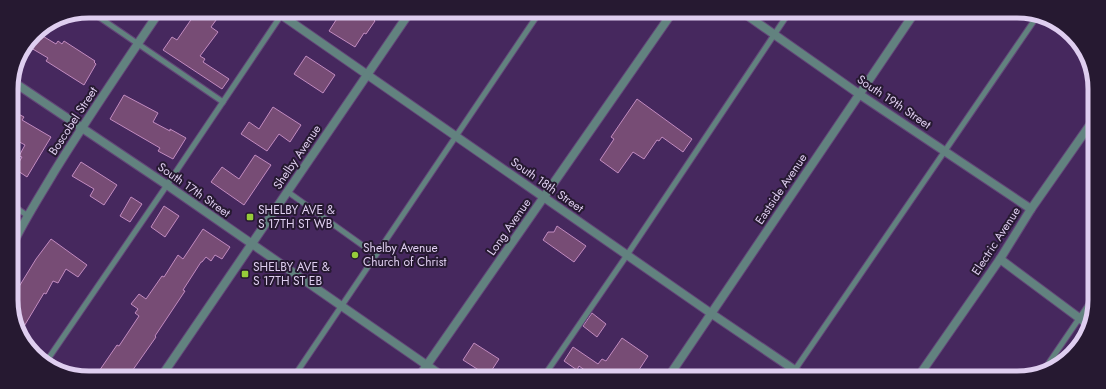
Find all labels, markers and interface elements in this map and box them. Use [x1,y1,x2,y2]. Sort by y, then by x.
street label: South 19th Street [853,71,935,134]
street label: Boscobel Street [44,83,102,159]
street label: Shelby Avenue [269,121,325,193]
street label: Eastside Avenue [751,150,811,228]
street label: South 18th Street [507,153,587,217]
street label: South 17th Street [154,158,234,222]
street label: Long Avenue [483,195,535,259]
place label: SHELBY AVE & S 17TH ST WB [258,201,335,233]
street label: Electric Avenue [967,203,1025,279]
marker: SHELBY AVE & S 17TH ST WB [245,212,255,222]
place label: Shelby Avenue Church of Christ [363,239,447,271]
marker: Shelby Avenue Church of Christ [350,250,360,260]
place label: SHELBY AVE & S 17TH ST EB [253,258,330,290]
marker: SHELBY AVE & S 17TH ST EB [240,269,250,279]

